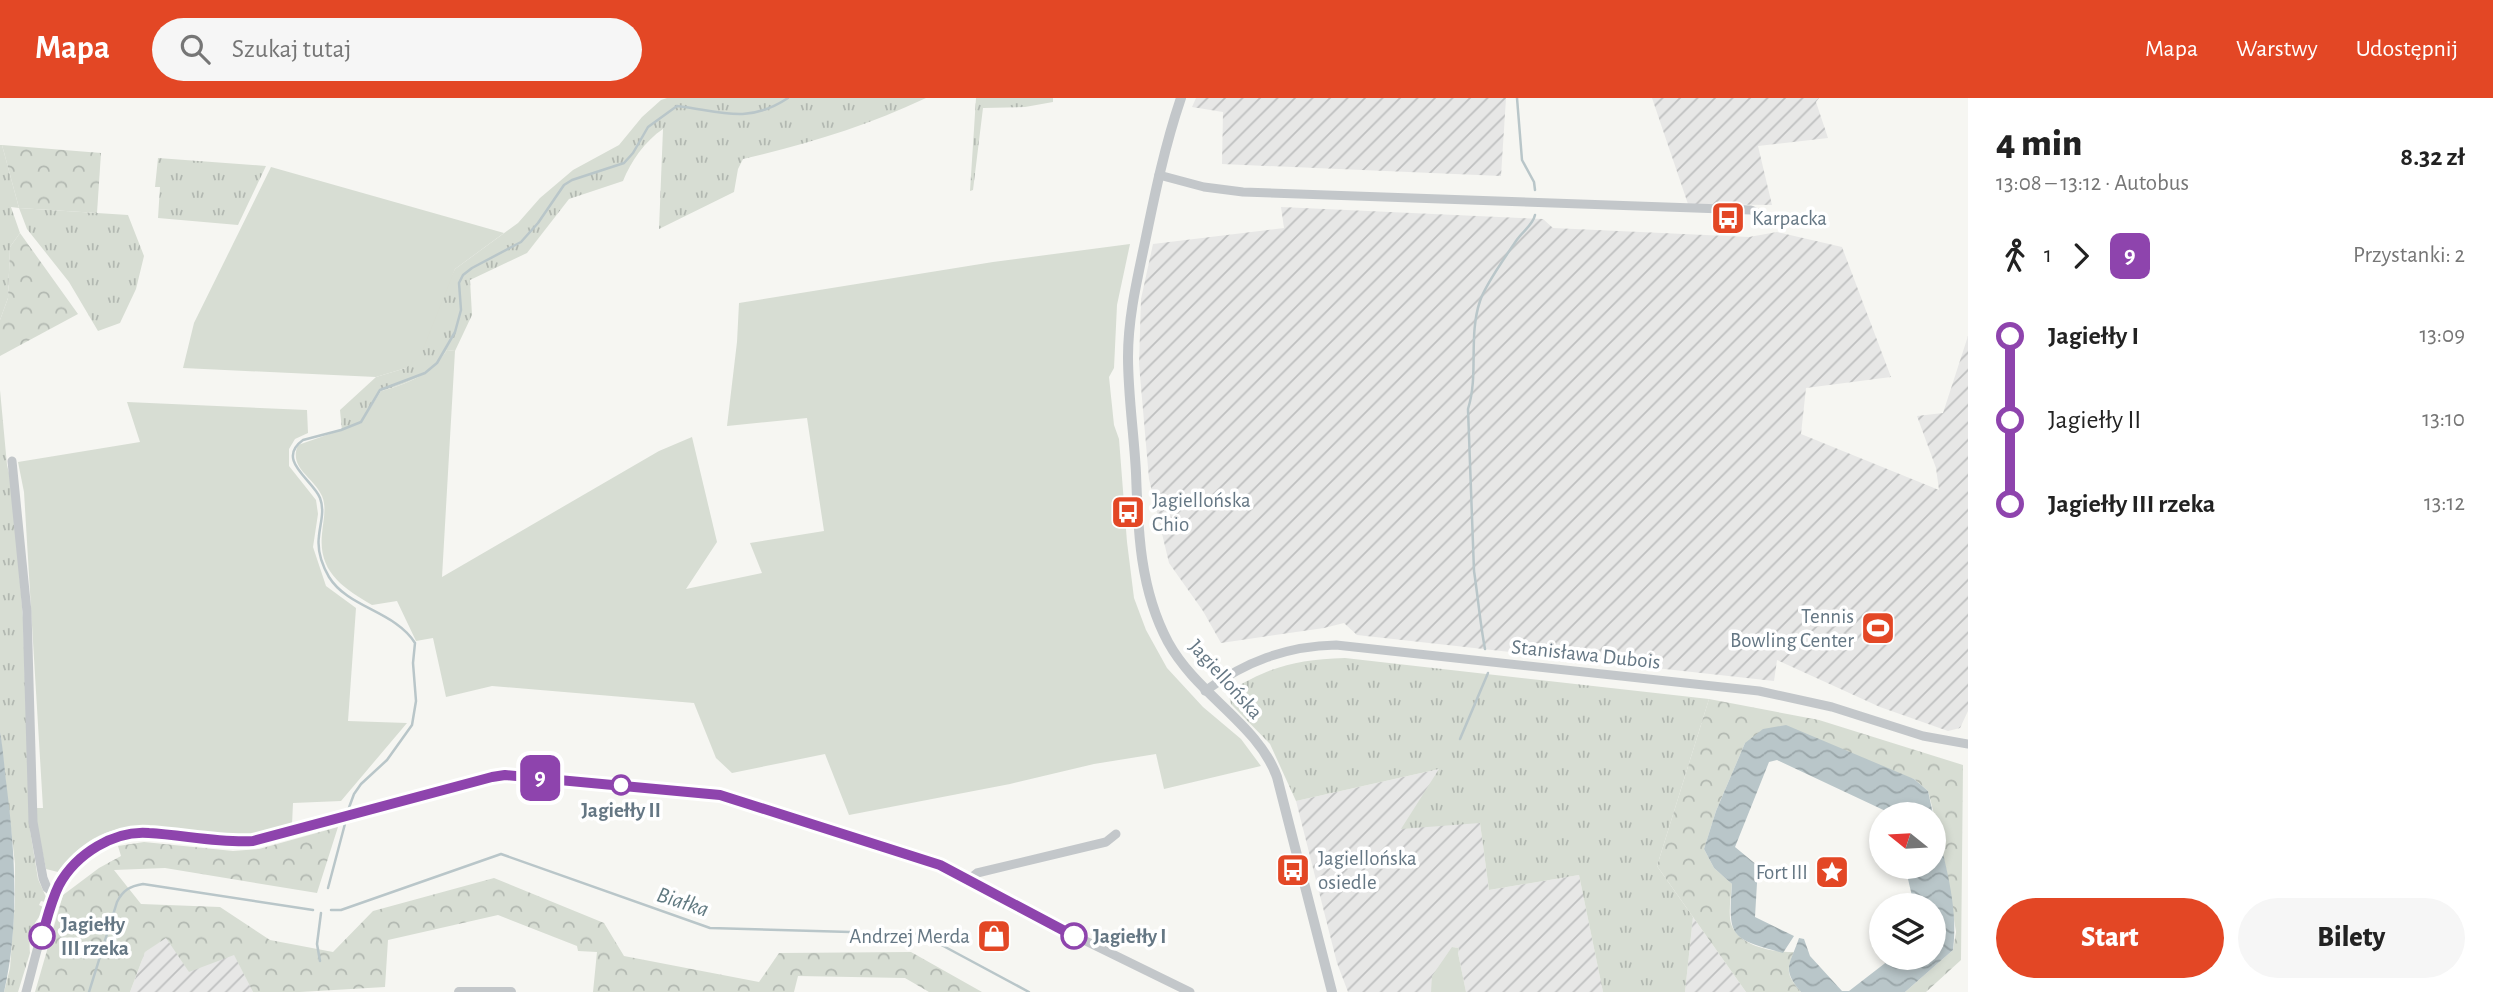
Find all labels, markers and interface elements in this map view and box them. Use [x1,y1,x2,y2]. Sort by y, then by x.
search box [152,18,642,81]
icon: search [176,30,214,68]
text: Mapa [35,32,110,65]
text: Szukaj tutaj [232,36,351,62]
text: Mapa [2145,37,2198,61]
text: Warstwy [2236,37,2318,61]
text: Udostępnij [2356,37,2458,61]
text: 4 min [1996,125,2082,163]
text: 8.32 zł [2400,144,2465,170]
text: 13:08 – 13:12 · Autobus [1996,172,2189,195]
bus stop icon: Karpacka [1709,199,1747,237]
place label: Karpacka [1752,208,1827,229]
icon: walk [1996,237,2034,275]
icon: forward [2062,237,2100,275]
text: 1 [2044,244,2052,267]
text: 9 [2124,244,2136,268]
text: Przystanki: 2 [2353,244,2465,267]
text: Jagiełły I [2048,323,2139,349]
text: 13:09 [2419,324,2465,347]
text: Jagiełły II [2048,407,2141,433]
text: 13:10 [2422,408,2465,431]
place label: Jagiellońska Chio [1152,490,1251,535]
text: Jagiełły III rzeka [2048,491,2215,517]
text: 13:12 [2424,492,2465,515]
bus stop icon: Jagiellońska Chio [1109,493,1147,531]
place label: Tennis Bowling Center [1730,606,1854,651]
sports icon: Tennis Bowling Center [1859,609,1897,647]
street label: Jagiellońska [1185,636,1267,723]
street label: Stanisława Dubois [1510,636,1662,673]
line badge: 9 [517,755,563,801]
text: 9 [534,766,546,790]
marker: Jagiełły II [611,775,631,795]
place label: Jagiełły II [581,800,661,821]
north arrow [1869,802,1946,878]
map controls [1869,802,1946,970]
place label: Jagiellońska osiedle [1318,848,1417,893]
bus stop icon: Jagiellońska osiedle [1274,851,1312,889]
place icon: Fort III [1813,853,1851,891]
place label: Fort III [1756,862,1808,883]
water label: Białka [654,883,711,922]
button: layers [1869,893,1946,970]
button: Start [1996,898,2224,978]
button: Bilety [2238,898,2465,978]
place label: Jagiełły III rzeka [61,914,129,959]
shop icon: Andrzej Merda [975,917,1013,955]
marker: Jagiełły III rzeka [29,923,55,949]
marker: Jagiełły I [1061,923,1087,949]
place label: Andrzej Merda [849,926,970,947]
place label: Jagiełły I [1093,926,1167,947]

